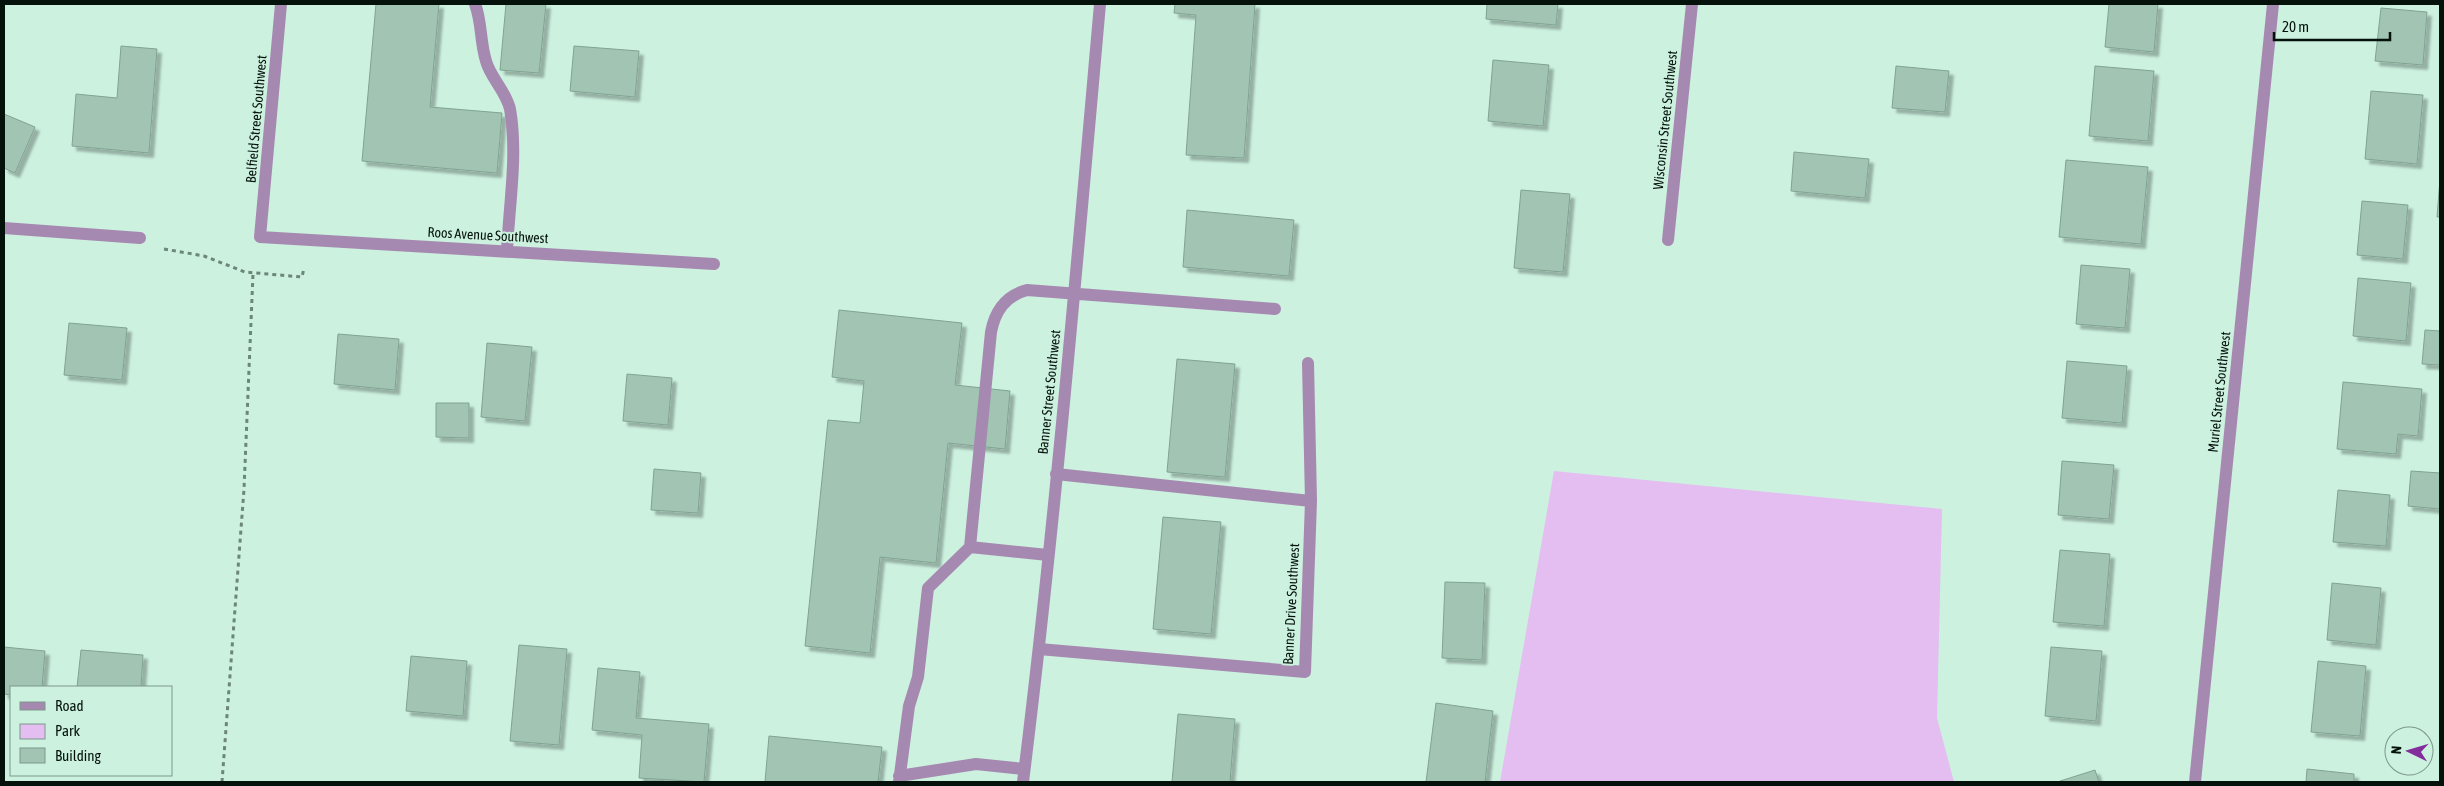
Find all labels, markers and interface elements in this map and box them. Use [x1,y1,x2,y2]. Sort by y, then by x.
scale bar [2274,10,2390,42]
text: 20 m [2282,18,2309,35]
street label: Wisconsin Street Southwest [1650,50,1680,190]
street label: Belfield Street Southwest [242,54,270,184]
street label: Roos Avenue Southwest [427,224,549,246]
street label: Banner Street Southwest [1034,329,1064,455]
street label: Muriel Street Southwest [2205,331,2233,453]
street label: Banner Drive Southwest [1280,543,1302,665]
legend [10,686,172,776]
text: Road [55,697,84,714]
text: Park [55,722,80,739]
north arrow [2384,726,2434,776]
text: N [2388,745,2404,755]
text: Building [55,747,101,764]

